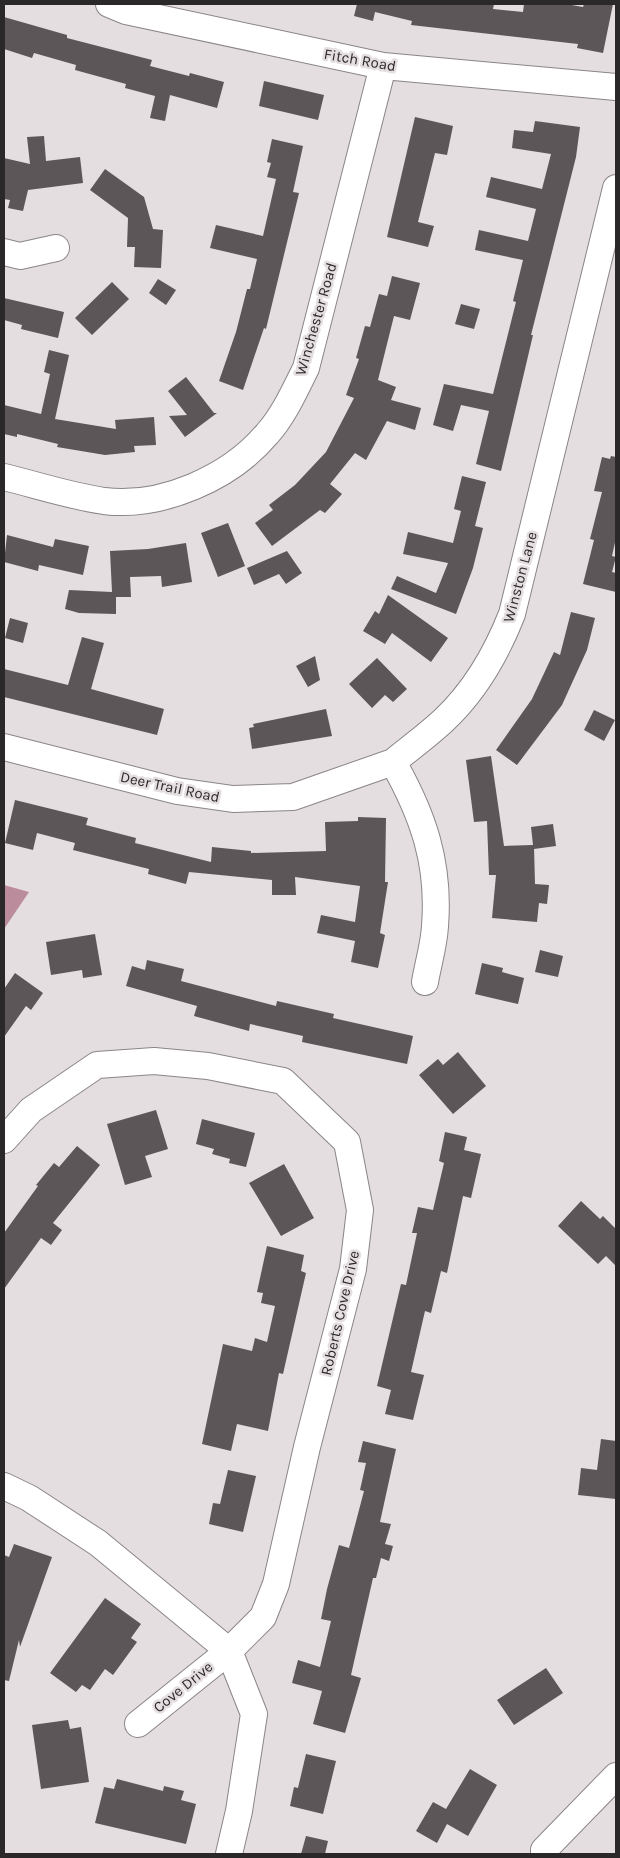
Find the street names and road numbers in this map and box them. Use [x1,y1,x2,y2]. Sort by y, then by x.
street label: Fitch Road [323,45,397,75]
street label: Winchester Road [291,261,341,377]
street label: Winston Lane [499,530,541,624]
street label: Deer Trail Road [119,768,221,806]
street label: Roberts Cove Drive [317,1249,363,1377]
street label: Cove Drive [150,1658,216,1716]

